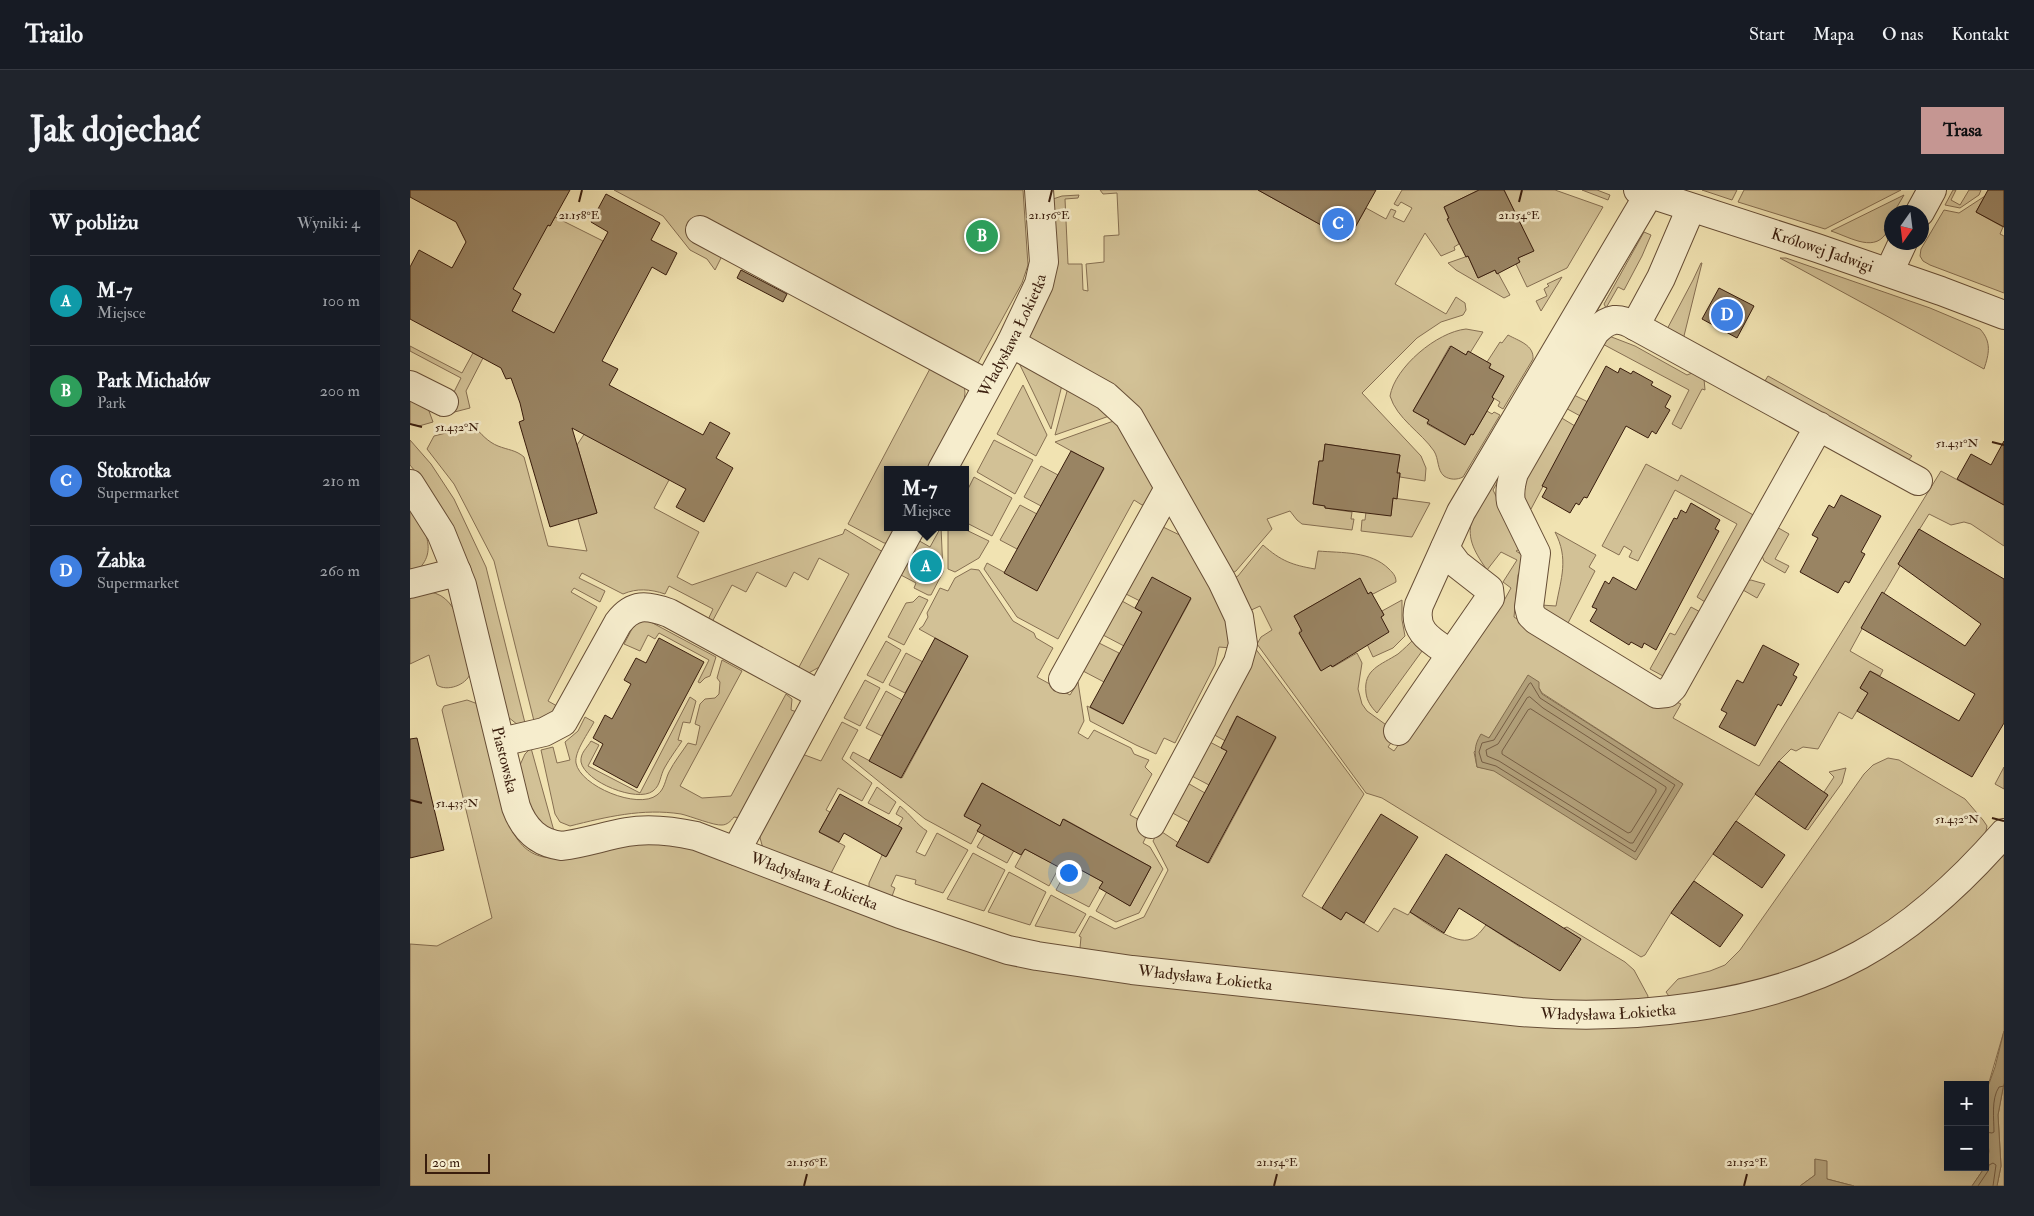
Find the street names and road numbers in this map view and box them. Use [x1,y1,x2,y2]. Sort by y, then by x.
street label: Królowej Jadwigi [1769,224,1876,277]
street label: Władysława Łokietka [973,272,1051,401]
street label: Piastowska [487,725,522,796]
street label: Władysława Łokietka [747,847,881,915]
street label: Władysława Łokietka [1136,961,1274,995]
street label: Władysława Łokietka [1539,999,1677,1025]

